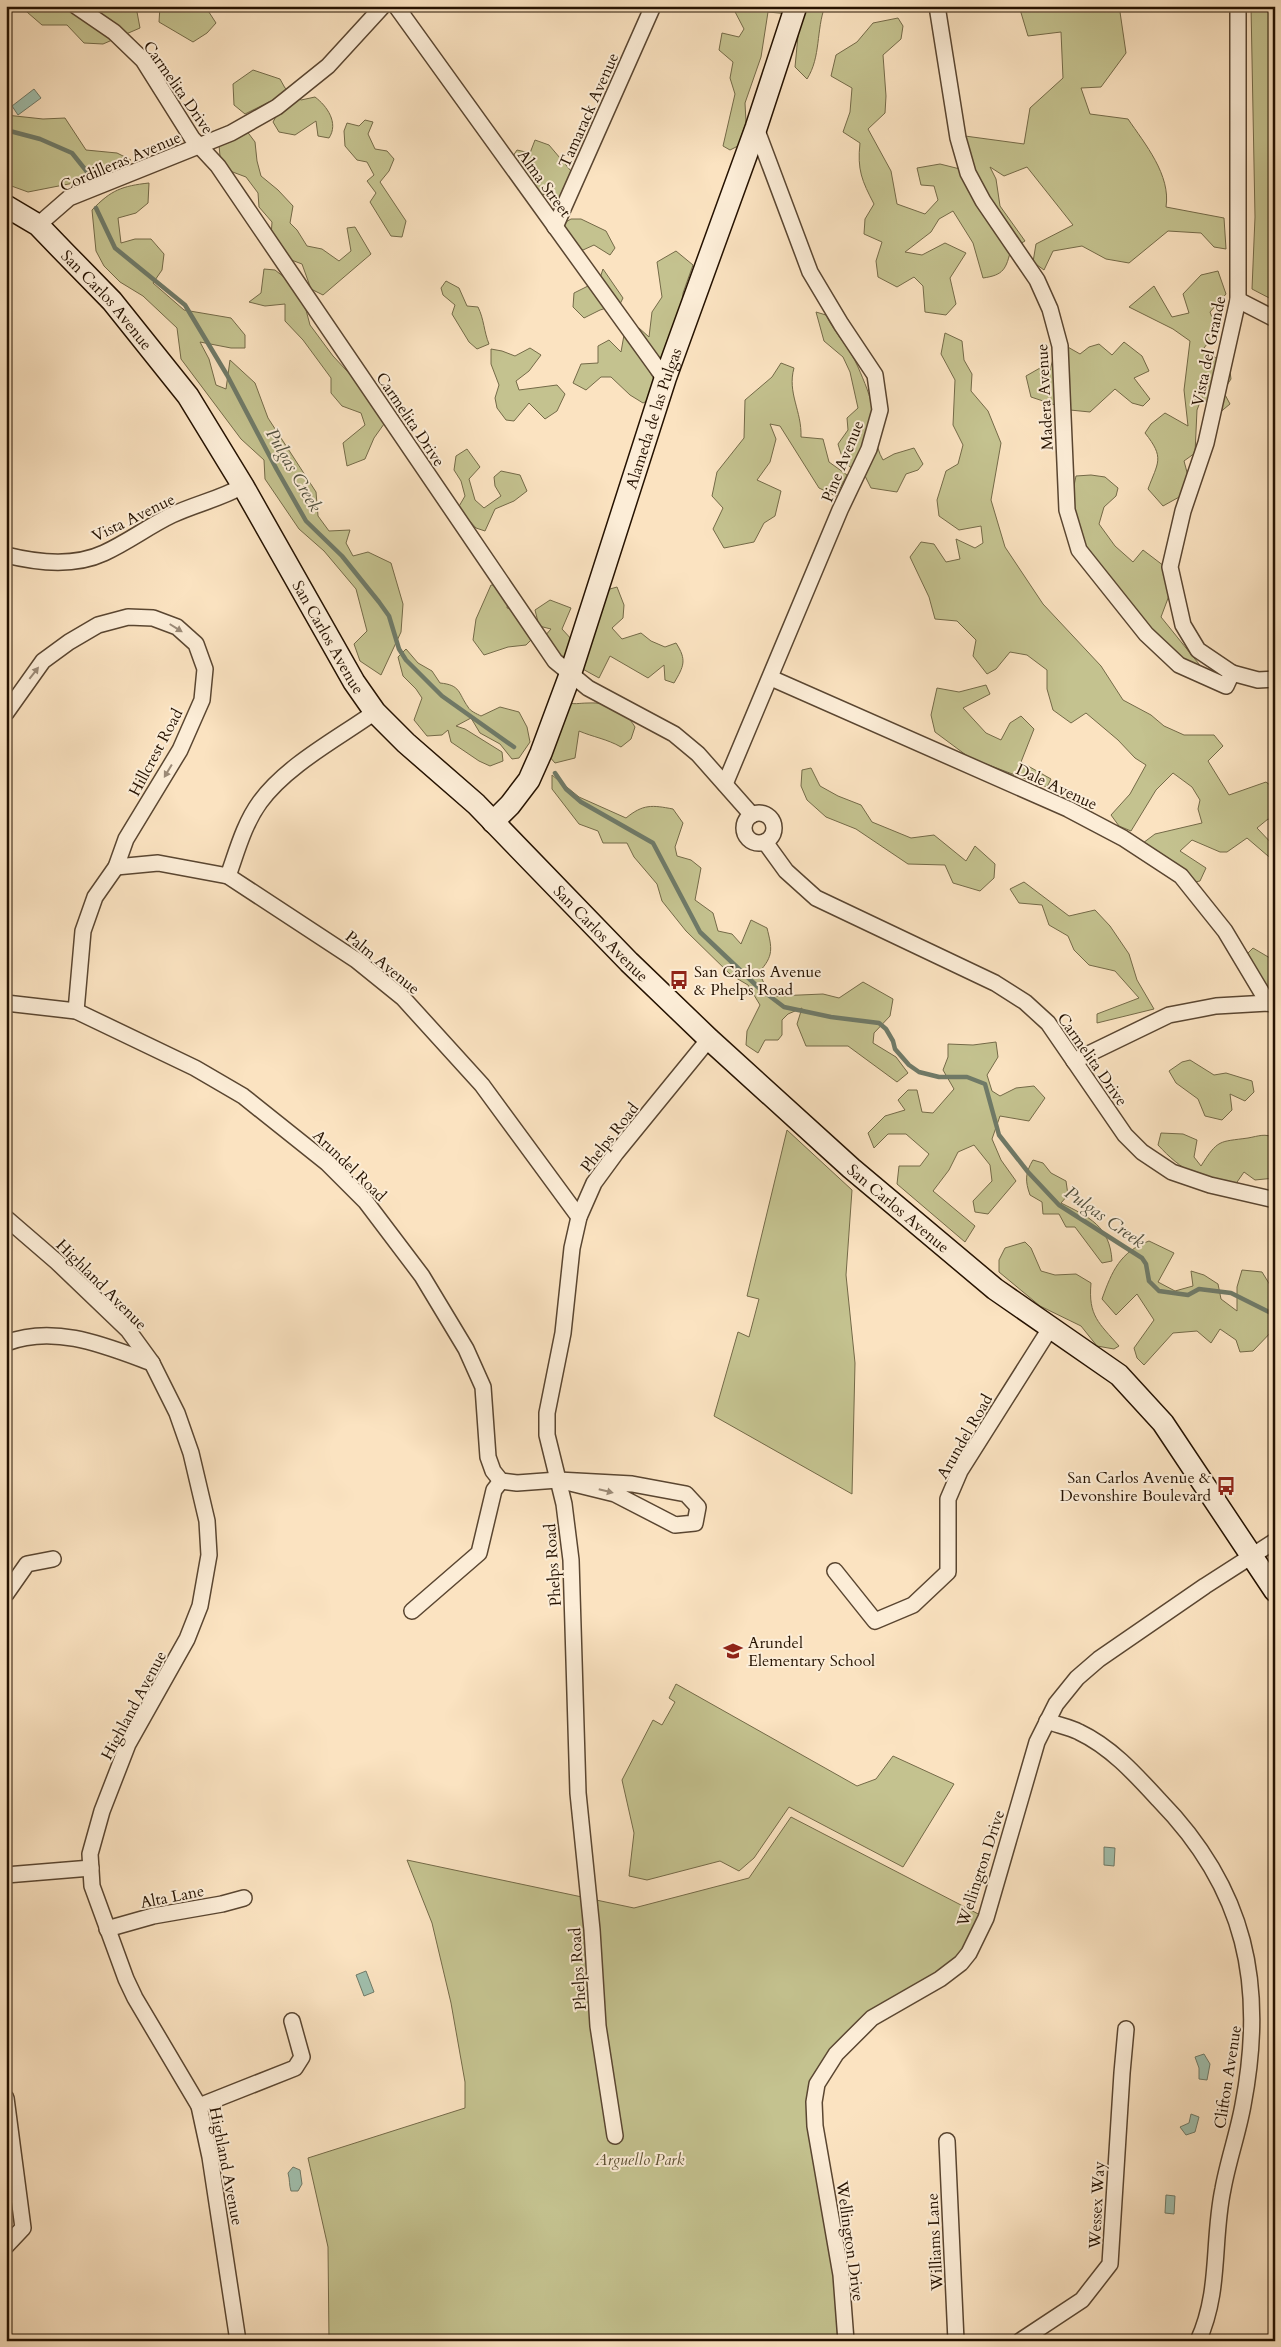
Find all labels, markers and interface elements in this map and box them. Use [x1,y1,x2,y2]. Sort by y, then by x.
street label: Carmelita Drive [138,36,219,139]
street label: Tamarack Avenue [554,49,624,171]
street label: Cordilleras Avenue [57,127,184,197]
street label: Alma Street [512,145,576,222]
street label: San Carlos Avenue [56,245,157,355]
street label: Vista del Grande [1187,294,1231,408]
street label: Madera Avenue [1031,343,1059,451]
street label: Alameda de las Pulgas [620,345,687,492]
street label: Carmelita Drive [370,368,450,471]
street label: Pine Avenue [817,417,869,506]
water label: Pulgas Creek [259,424,328,517]
street label: Vista Avenue [88,488,179,547]
street label: San Carlos Avenue [287,577,369,699]
one-way arrow [169,624,183,633]
one-way arrow [29,666,39,680]
street label: Hillcrest Road [124,704,188,800]
street label: Dale Avenue [1012,758,1101,815]
one-way arrow [163,764,172,778]
street label: San Carlos Avenue [548,881,653,987]
street label: Palm Avenue [340,926,424,1000]
place label: San Carlos Avenue & Phelps Road [694,961,822,1001]
bus stop icon: San Carlos Avenue & Phelps Road [668,969,690,991]
street label: Carmelita Drive [1052,1008,1133,1111]
street label: Phelps Road [576,1098,644,1177]
street label: Arundel Road [308,1125,391,1207]
street label: San Carlos Avenue [842,1159,954,1258]
water label: Pulgas Creek [1059,1181,1150,1254]
street label: Highland Avenue [51,1234,152,1335]
street label: Arundel Road [932,1390,998,1483]
place label: San Carlos Avenue & Devonshire Boulevard [1060,1467,1211,1507]
bus stop icon: San Carlos Avenue & Devonshire Boulevard [1215,1475,1237,1497]
one-way arrow [598,1487,613,1495]
street label: Phelps Road [539,1522,567,1607]
place label: Arundel Elementary School [748,1632,875,1672]
school or university icon: Arundel Elementary School [722,1640,744,1662]
street label: Highland Avenue [96,1647,172,1764]
street label: Wellington Drive [951,1807,1010,1930]
street label: Alta Lane [138,1880,206,1914]
street label: Phelps Road [564,1926,592,2011]
street label: Clifton Avenue [1209,2024,1247,2131]
street label: Highland Avenue [204,2105,248,2227]
park label: Arguello Park [595,2149,685,2171]
street label: Wessex Way [1084,2160,1110,2251]
street label: Wellington Drive [831,2178,869,2303]
street label: Williams Lane [921,2193,949,2292]

